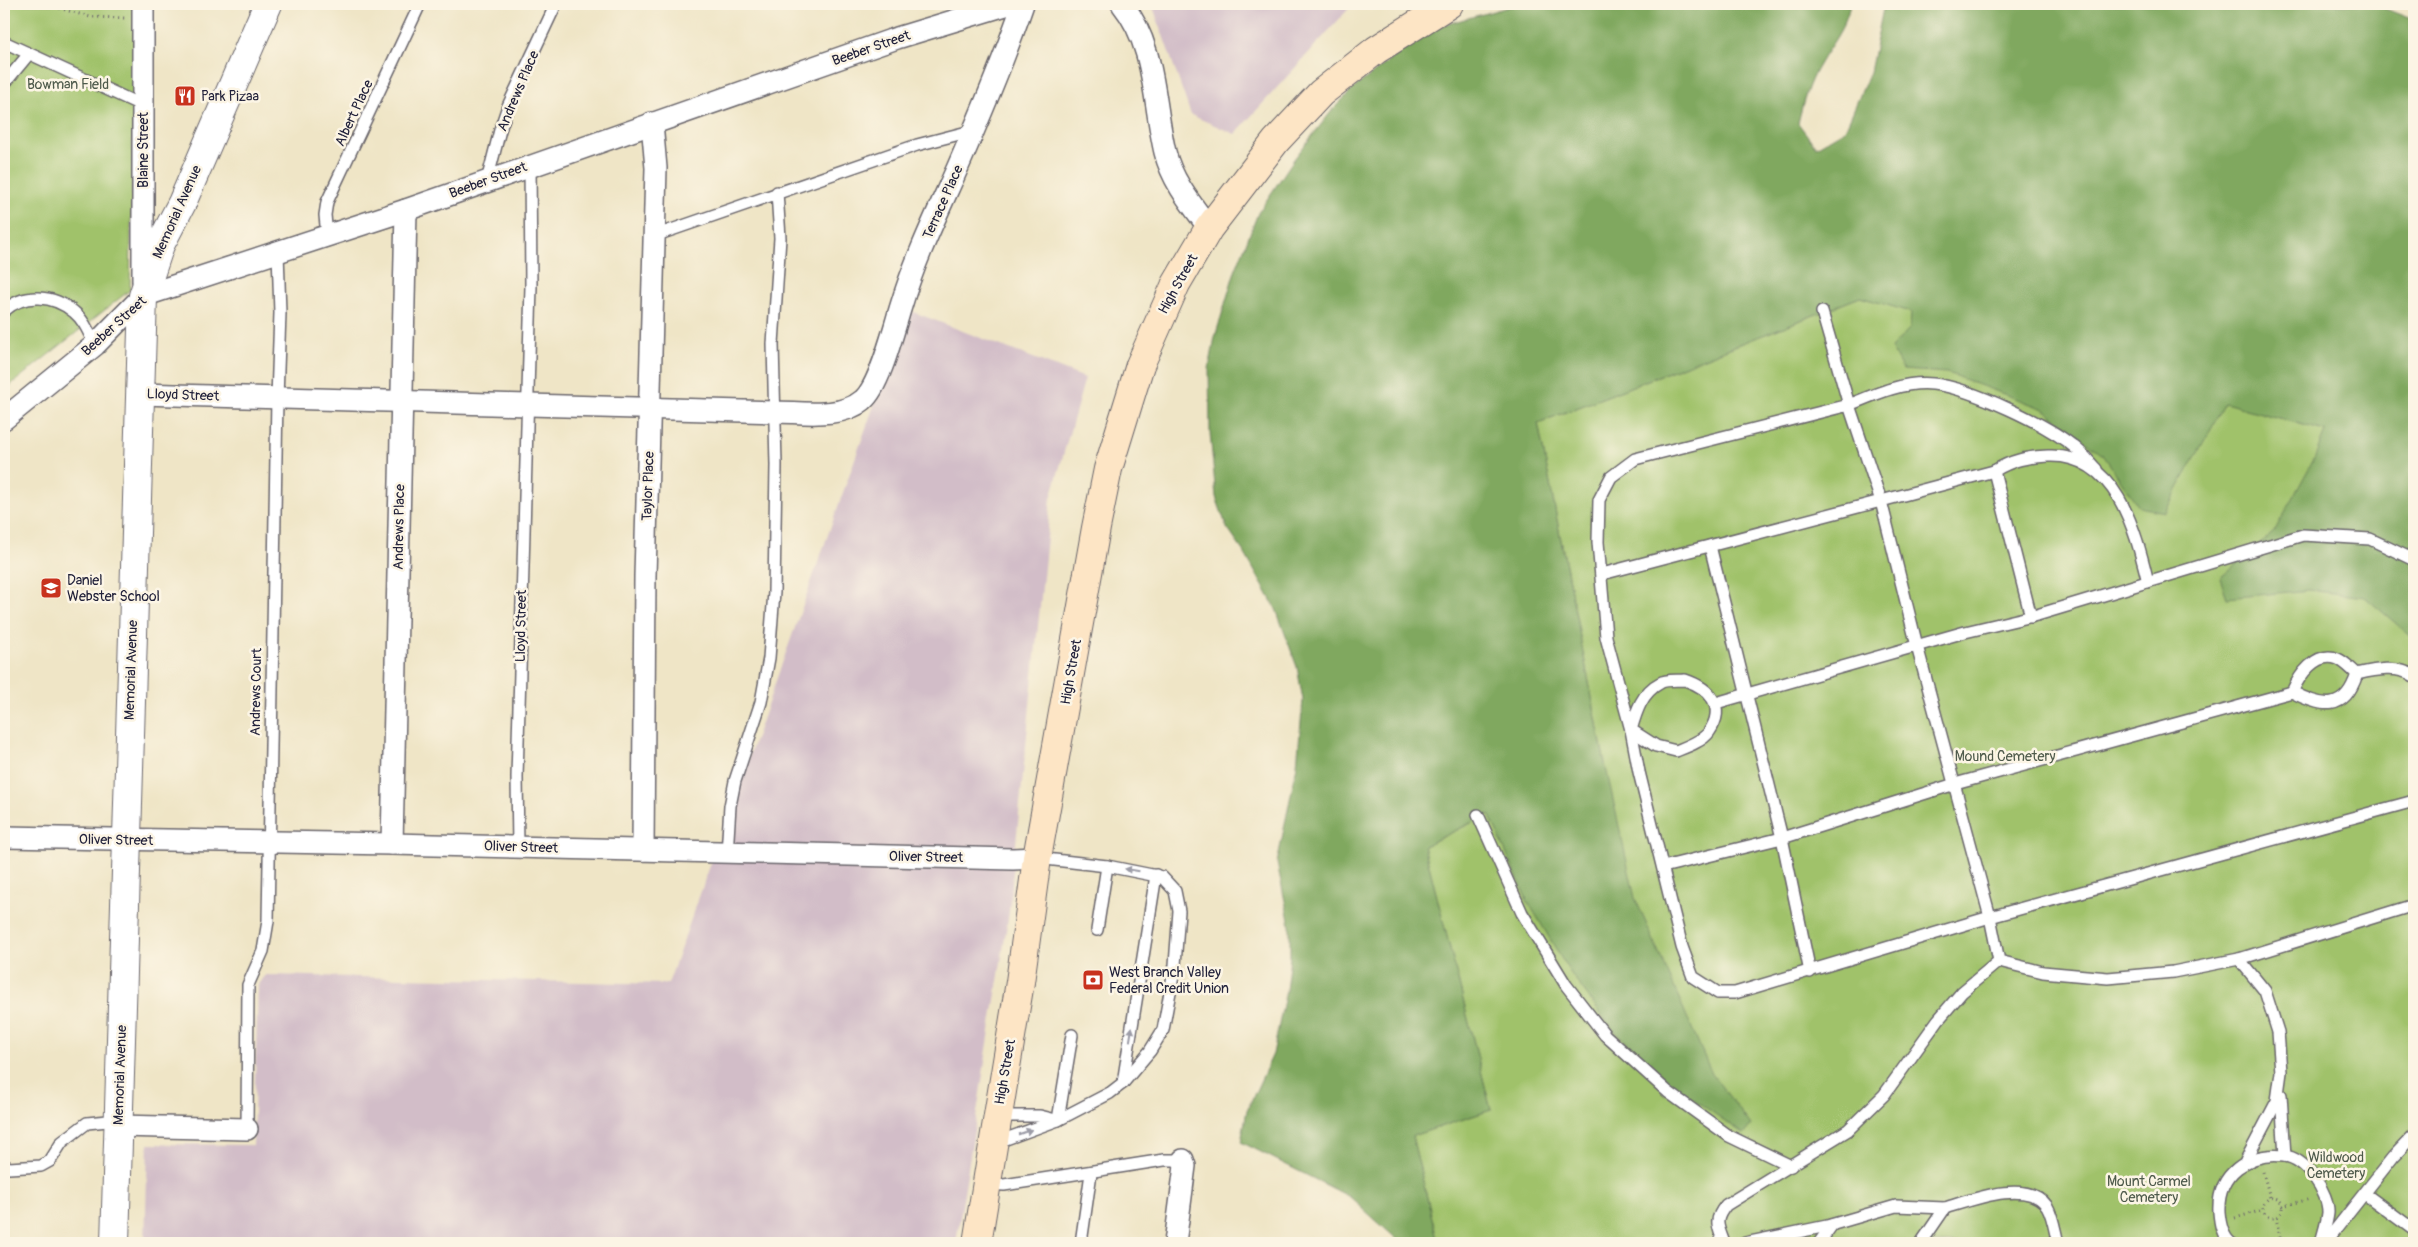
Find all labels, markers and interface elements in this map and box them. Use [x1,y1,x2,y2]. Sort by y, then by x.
street label: Beeber Street [830,27,913,69]
street label: Andrews Place [493,48,543,134]
park label: Bowman Field [27,76,109,93]
street label: Albert Place [331,77,377,149]
restaurant icon: Park Pizaa [173,84,197,108]
place label: Park Pizaa [201,88,259,105]
street label: Blaine Street [135,112,152,188]
street label: Beeber Street [447,158,530,202]
street label: Terrace Place [919,162,967,242]
street label: Memorial Avenue [149,163,205,261]
street label: High Street [1155,251,1202,317]
street label: Beeber Street [78,292,150,360]
street label: Lloyd Street [146,385,220,405]
street label: Taylor Place [638,451,658,521]
street label: Andrews Place [390,484,408,570]
place label: Daniel Webster School [67,572,160,605]
school or university icon: Daniel Webster School [39,576,63,600]
street label: Lloyd Street [512,589,530,662]
street label: Memorial Avenue [121,620,141,720]
street label: High Street [1057,638,1085,706]
street label: Andrews Court [247,647,265,736]
park label: Mound Cemetery [1955,748,2055,765]
street label: Oliver Street [79,831,154,849]
street label: Oliver Street [484,837,559,857]
street label: Oliver Street [889,848,964,866]
one-way arrow [1124,866,1140,874]
place label: West Branch Valley Federal Credit Union [1109,964,1229,997]
bank icon: West Branch Valley Federal Credit Union [1081,968,1105,992]
street label: Memorial Avenue [110,1025,130,1125]
one-way arrow [1127,1026,1135,1042]
street label: High Street [991,1038,1019,1106]
one-way arrow [1018,1127,1033,1135]
park label: Wildwood Cemetery [2307,1149,2365,1182]
park label: Mount Carmel Cemetery [2107,1173,2191,1206]

